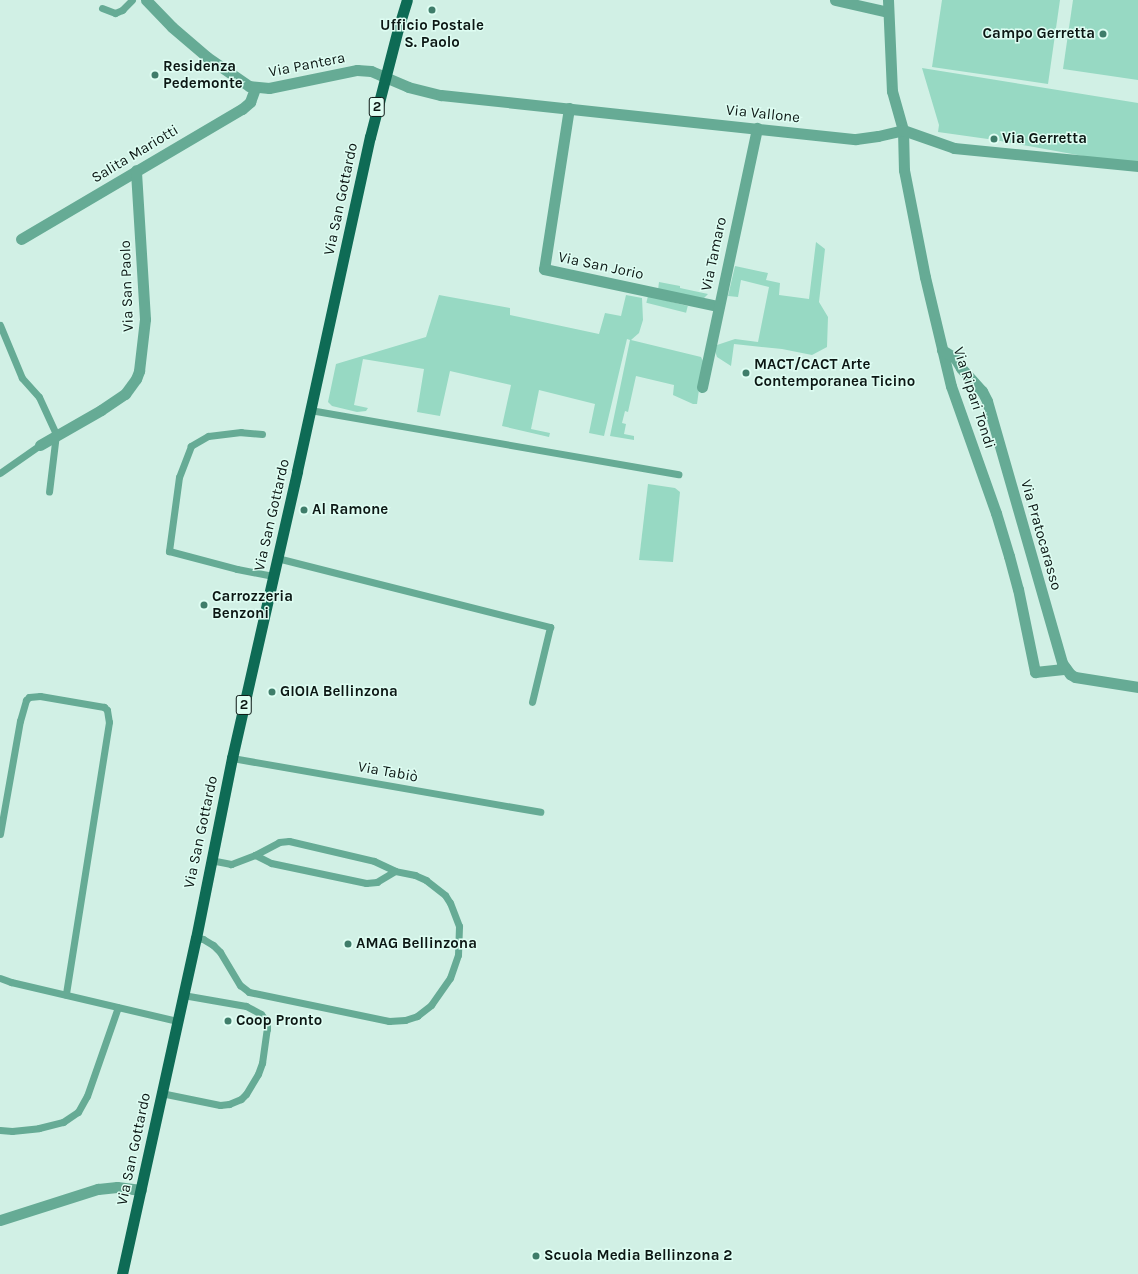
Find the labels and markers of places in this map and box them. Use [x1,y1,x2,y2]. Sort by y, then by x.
marker: Ufficio Postale S. Paolo [427,5,437,15]
place label: Ufficio Postale S. Paolo [380,16,484,51]
place label: Campo Gerretta [983,25,1095,43]
marker: Campo Gerretta [1098,29,1108,39]
place label: Residenza Pedemonte [163,57,243,92]
marker: Residenza Pedemonte [150,70,160,80]
place label: Via Gerretta [1002,130,1087,148]
marker: Via Gerretta [989,134,999,144]
place label: MACT/CACT Arte Contemporanea Ticino [754,355,915,390]
marker: MACT/CACT Arte Contemporanea Ticino [741,368,751,378]
place label: Al Ramone [312,501,388,519]
marker: Al Ramone [299,505,309,515]
place label: Carrozzeria Benzoni [212,587,293,622]
marker: Carrozzeria Benzoni [199,600,209,610]
place label: GIOIA Bellinzona [280,683,398,701]
marker: GIOIA Bellinzona [267,687,277,697]
place label: AMAG Bellinzona [356,935,477,953]
marker: AMAG Bellinzona [343,939,353,949]
place label: Coop Pronto [236,1012,322,1030]
marker: Coop Pronto [223,1016,233,1026]
place label: Scuola Media Bellinzona 2 [544,1247,732,1265]
marker: Scuola Media Bellinzona 2 [531,1251,541,1261]

